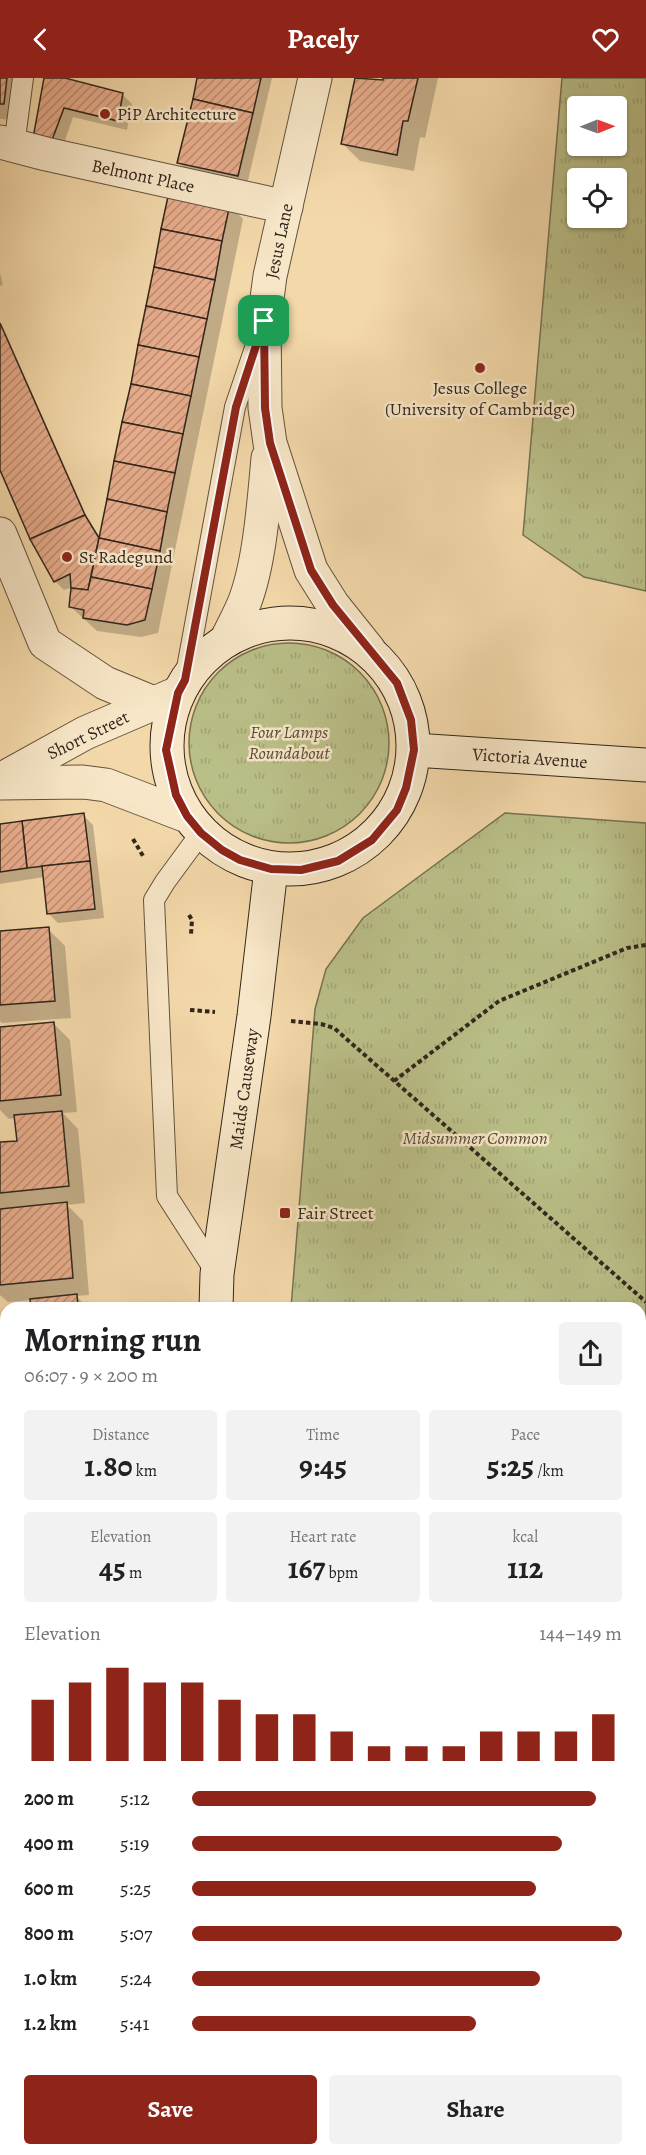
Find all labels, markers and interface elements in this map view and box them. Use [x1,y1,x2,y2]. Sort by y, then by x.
text: Pacely [287,21,359,57]
icon: back [24,23,57,56]
icon: heart [589,23,622,56]
north arrow [567,96,627,156]
map controls [567,96,627,228]
place label: PiP Architecture [117,102,237,126]
marker: PiP Architecture [98,107,112,121]
street label: Belmont Place [89,153,197,199]
button: locate [567,168,627,228]
street label: Jesus Lane [259,201,299,281]
pin [238,295,289,346]
icon: arrive [247,304,280,337]
marker: Jesus College (University of Cambridge) [473,361,487,375]
place label: Jesus College (University of Cambridge) [385,376,575,421]
place label: St Radegund [79,545,173,569]
marker: St Radegund [60,550,74,564]
street label: Short Street [43,705,133,765]
park label: Four Lamps Roundabout [248,720,330,765]
street label: Victoria Avenue [471,742,588,774]
street label: Maids Causeway [224,1026,265,1151]
park label: Midsummer Common [402,1126,548,1150]
place label: Fair Street [297,1201,374,1225]
marker: Fair Street [278,1206,292,1220]
text: Morning run [24,1317,201,1362]
button: share [559,1322,622,1385]
text: 06:07 · 9 × 200 m [24,1362,158,1389]
text: Distance [92,1424,149,1446]
text: Time [306,1424,340,1446]
text: Pace [510,1424,540,1446]
text: 1.80 [84,1446,133,1486]
text: 9:45 [299,1446,347,1486]
text: 5:25 [487,1446,534,1486]
text: km [133,1460,157,1482]
text: /km [534,1460,564,1482]
text: Elevation [90,1526,151,1548]
text: Heart rate [290,1526,356,1548]
text: kcal [513,1526,538,1548]
text: 45 [99,1548,126,1588]
text: 167 [288,1548,325,1588]
text: 112 [507,1548,543,1588]
text: m [126,1562,142,1584]
text: bpm [325,1562,358,1584]
text: Elevation [24,1620,101,1647]
text: 144–149 m [539,1620,622,1647]
text: 200 m [24,1785,74,1812]
text: 5:12 [120,1785,150,1812]
text: 400 m [24,1830,74,1857]
text: 5:19 [120,1830,149,1857]
text: 600 m [24,1875,74,1902]
text: 5:25 [120,1875,151,1902]
text: 800 m [24,1920,74,1947]
text: 5:07 [120,1920,152,1947]
text: 1.0 km [24,1965,77,1992]
text: 5:24 [120,1965,152,1992]
text: 1.2 km [24,2010,77,2037]
text: 5:41 [120,2010,149,2037]
button: Save [24,2075,317,2144]
button: Share [329,2075,622,2144]

